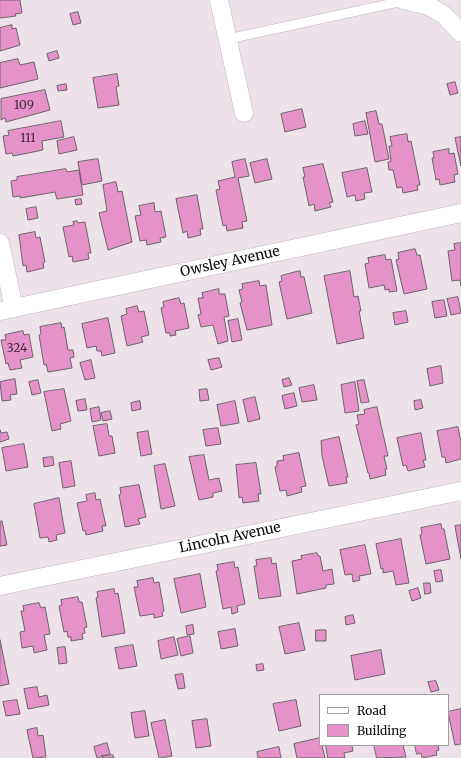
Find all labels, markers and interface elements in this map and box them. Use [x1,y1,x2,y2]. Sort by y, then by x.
house number: 109 [14,99,34,113]
house number: 111 [20,132,36,146]
street label: Owsley Avenue [179,243,281,281]
house number: 324 [7,342,27,356]
street label: Lincoln Avenue [178,519,282,557]
legend [319,694,449,746]
text: Road [357,703,386,718]
text: Building [357,723,406,738]

